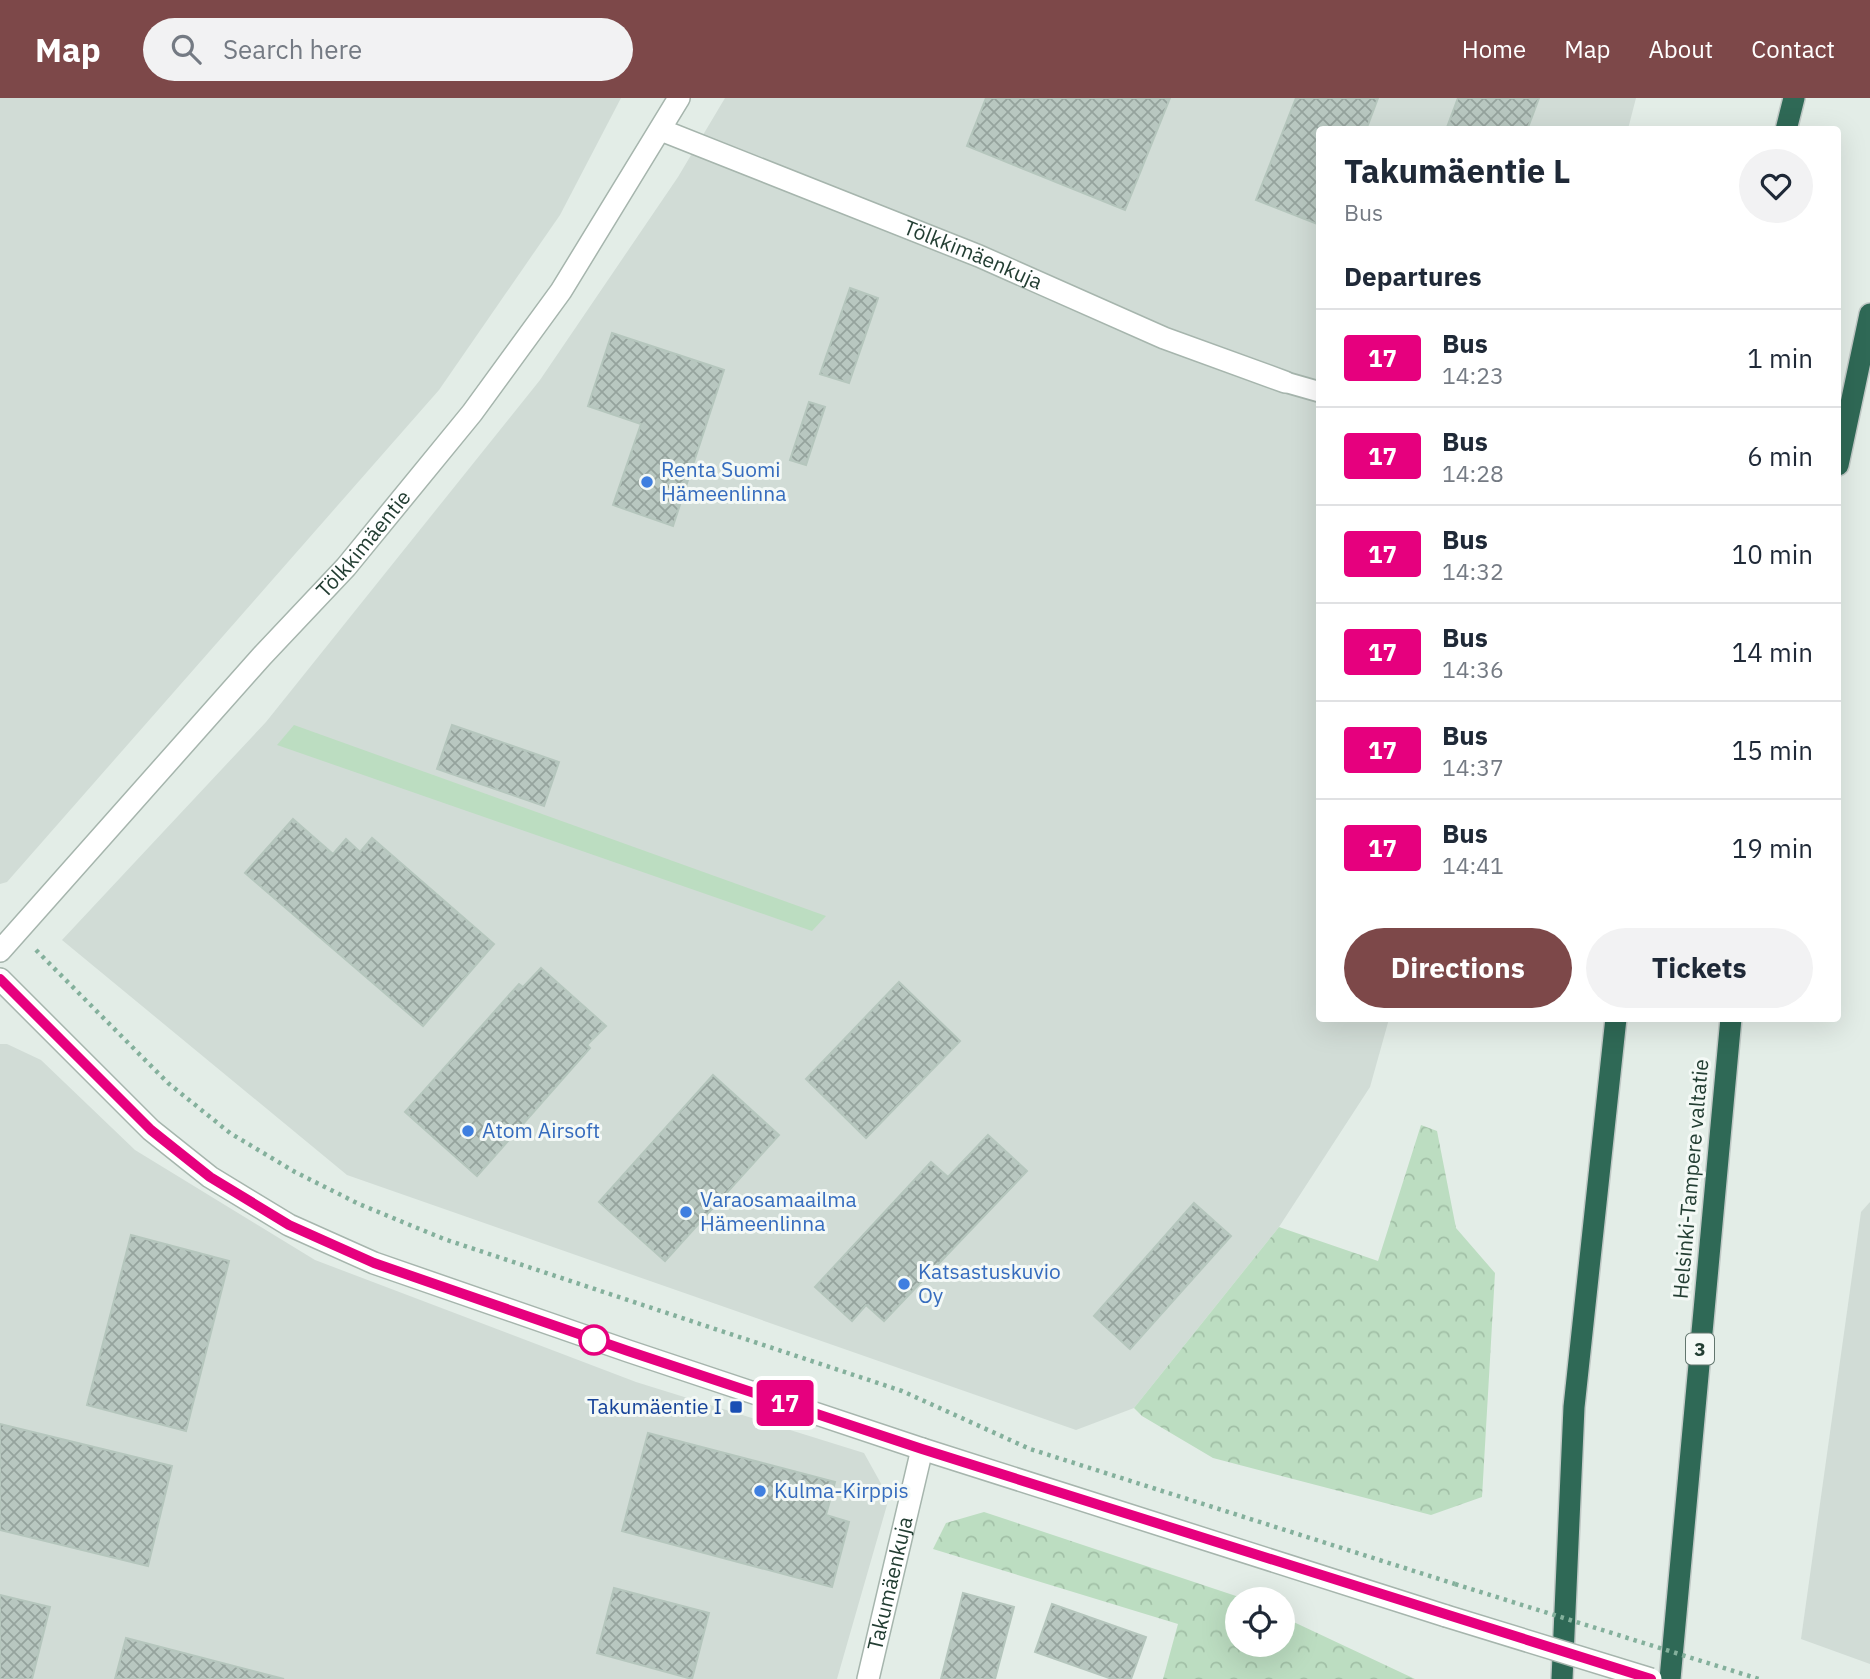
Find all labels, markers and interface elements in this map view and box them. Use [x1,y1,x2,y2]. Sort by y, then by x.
search box [143,18,633,81]
text: Map [35,28,101,71]
icon: search [167,30,205,68]
text: Search here [223,32,362,66]
text: Home [1462,33,1526,65]
text: Map [1564,33,1610,65]
text: About [1648,33,1713,65]
text: Contact [1751,33,1835,65]
text: Takumäentie L [1344,149,1571,192]
button: heart [1739,149,1813,223]
text: Bus [1344,197,1383,227]
street label: Tölkkimäenkuja [900,213,1047,295]
text: Departures [1344,259,1482,293]
text: Bus [1442,326,1488,360]
text: 1 min [1747,341,1813,375]
text: 17 [1368,342,1397,374]
text: 14:23 [1442,360,1504,390]
text: Bus [1442,424,1488,458]
text: 6 min [1747,439,1813,473]
text: 17 [1368,440,1397,472]
place label: Renta Suomi Hämeenlinna [661,455,786,507]
text: 14:28 [1442,458,1504,488]
marker: Renta Suomi Hämeenlinna [639,474,655,490]
street label: Tölkkimäentie [309,484,416,603]
text: Bus [1442,522,1488,556]
text: 10 min [1732,537,1813,571]
text: 17 [1368,538,1397,570]
text: 14:32 [1442,556,1504,586]
text: Bus [1442,620,1488,654]
text: 14 min [1732,635,1813,669]
text: 17 [1368,636,1397,668]
text: 14:36 [1442,654,1504,684]
text: Bus [1442,718,1488,752]
text: 15 min [1732,733,1813,767]
text: 17 [1368,734,1397,766]
text: 14:37 [1442,752,1504,782]
text: Bus [1442,816,1488,850]
text: 19 min [1732,831,1813,865]
text: 17 [1368,832,1397,864]
text: 14:41 [1442,850,1504,880]
button: Directions [1344,928,1572,1008]
button: Tickets [1586,928,1813,1008]
street label: Helsinki-Tampere valtatie [1666,1058,1714,1300]
place label: Atom Airsoft [482,1116,600,1144]
marker: Atom Airsoft [460,1123,476,1139]
place label: Varaosamaailma Hämeenlinna [700,1185,857,1237]
marker: Varaosamaailma Hämeenlinna [678,1204,694,1220]
place label: Katsastuskuvio Oy [918,1257,1061,1309]
marker: Katsastuskuvio Oy [896,1276,912,1292]
unlabelled marker [579,1325,609,1355]
road number: 3 [1686,1334,1714,1364]
line badge: 17 [754,1380,816,1426]
text: 17 [771,1387,799,1419]
place label: Takumäentie I [587,1392,722,1420]
marker: Takumäentie I [728,1399,744,1415]
place label: Kulma-Kirppis [774,1476,909,1504]
marker: Kulma-Kirppis [752,1483,768,1499]
street label: Takumäenkuja [860,1514,919,1653]
map controls [1225,1587,1295,1657]
button: locate [1225,1587,1295,1657]

